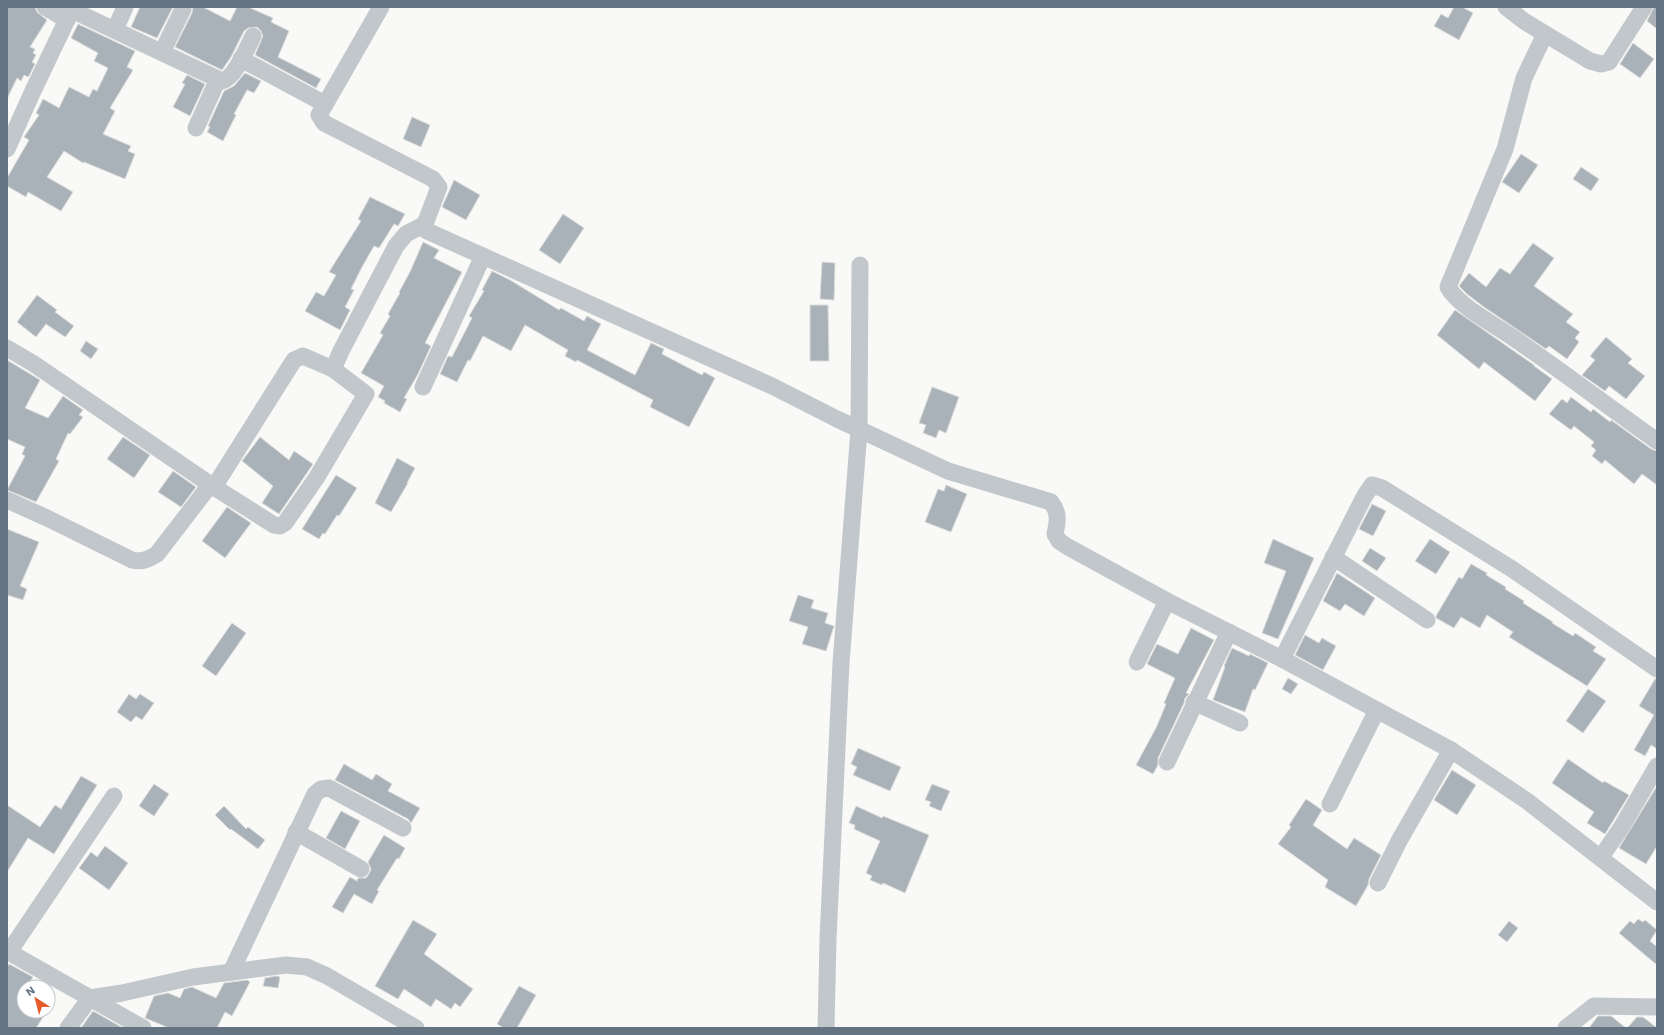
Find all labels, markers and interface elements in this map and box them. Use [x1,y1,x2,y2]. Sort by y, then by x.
north arrow [16,979,56,1019]
text: N [23,984,38,999]

